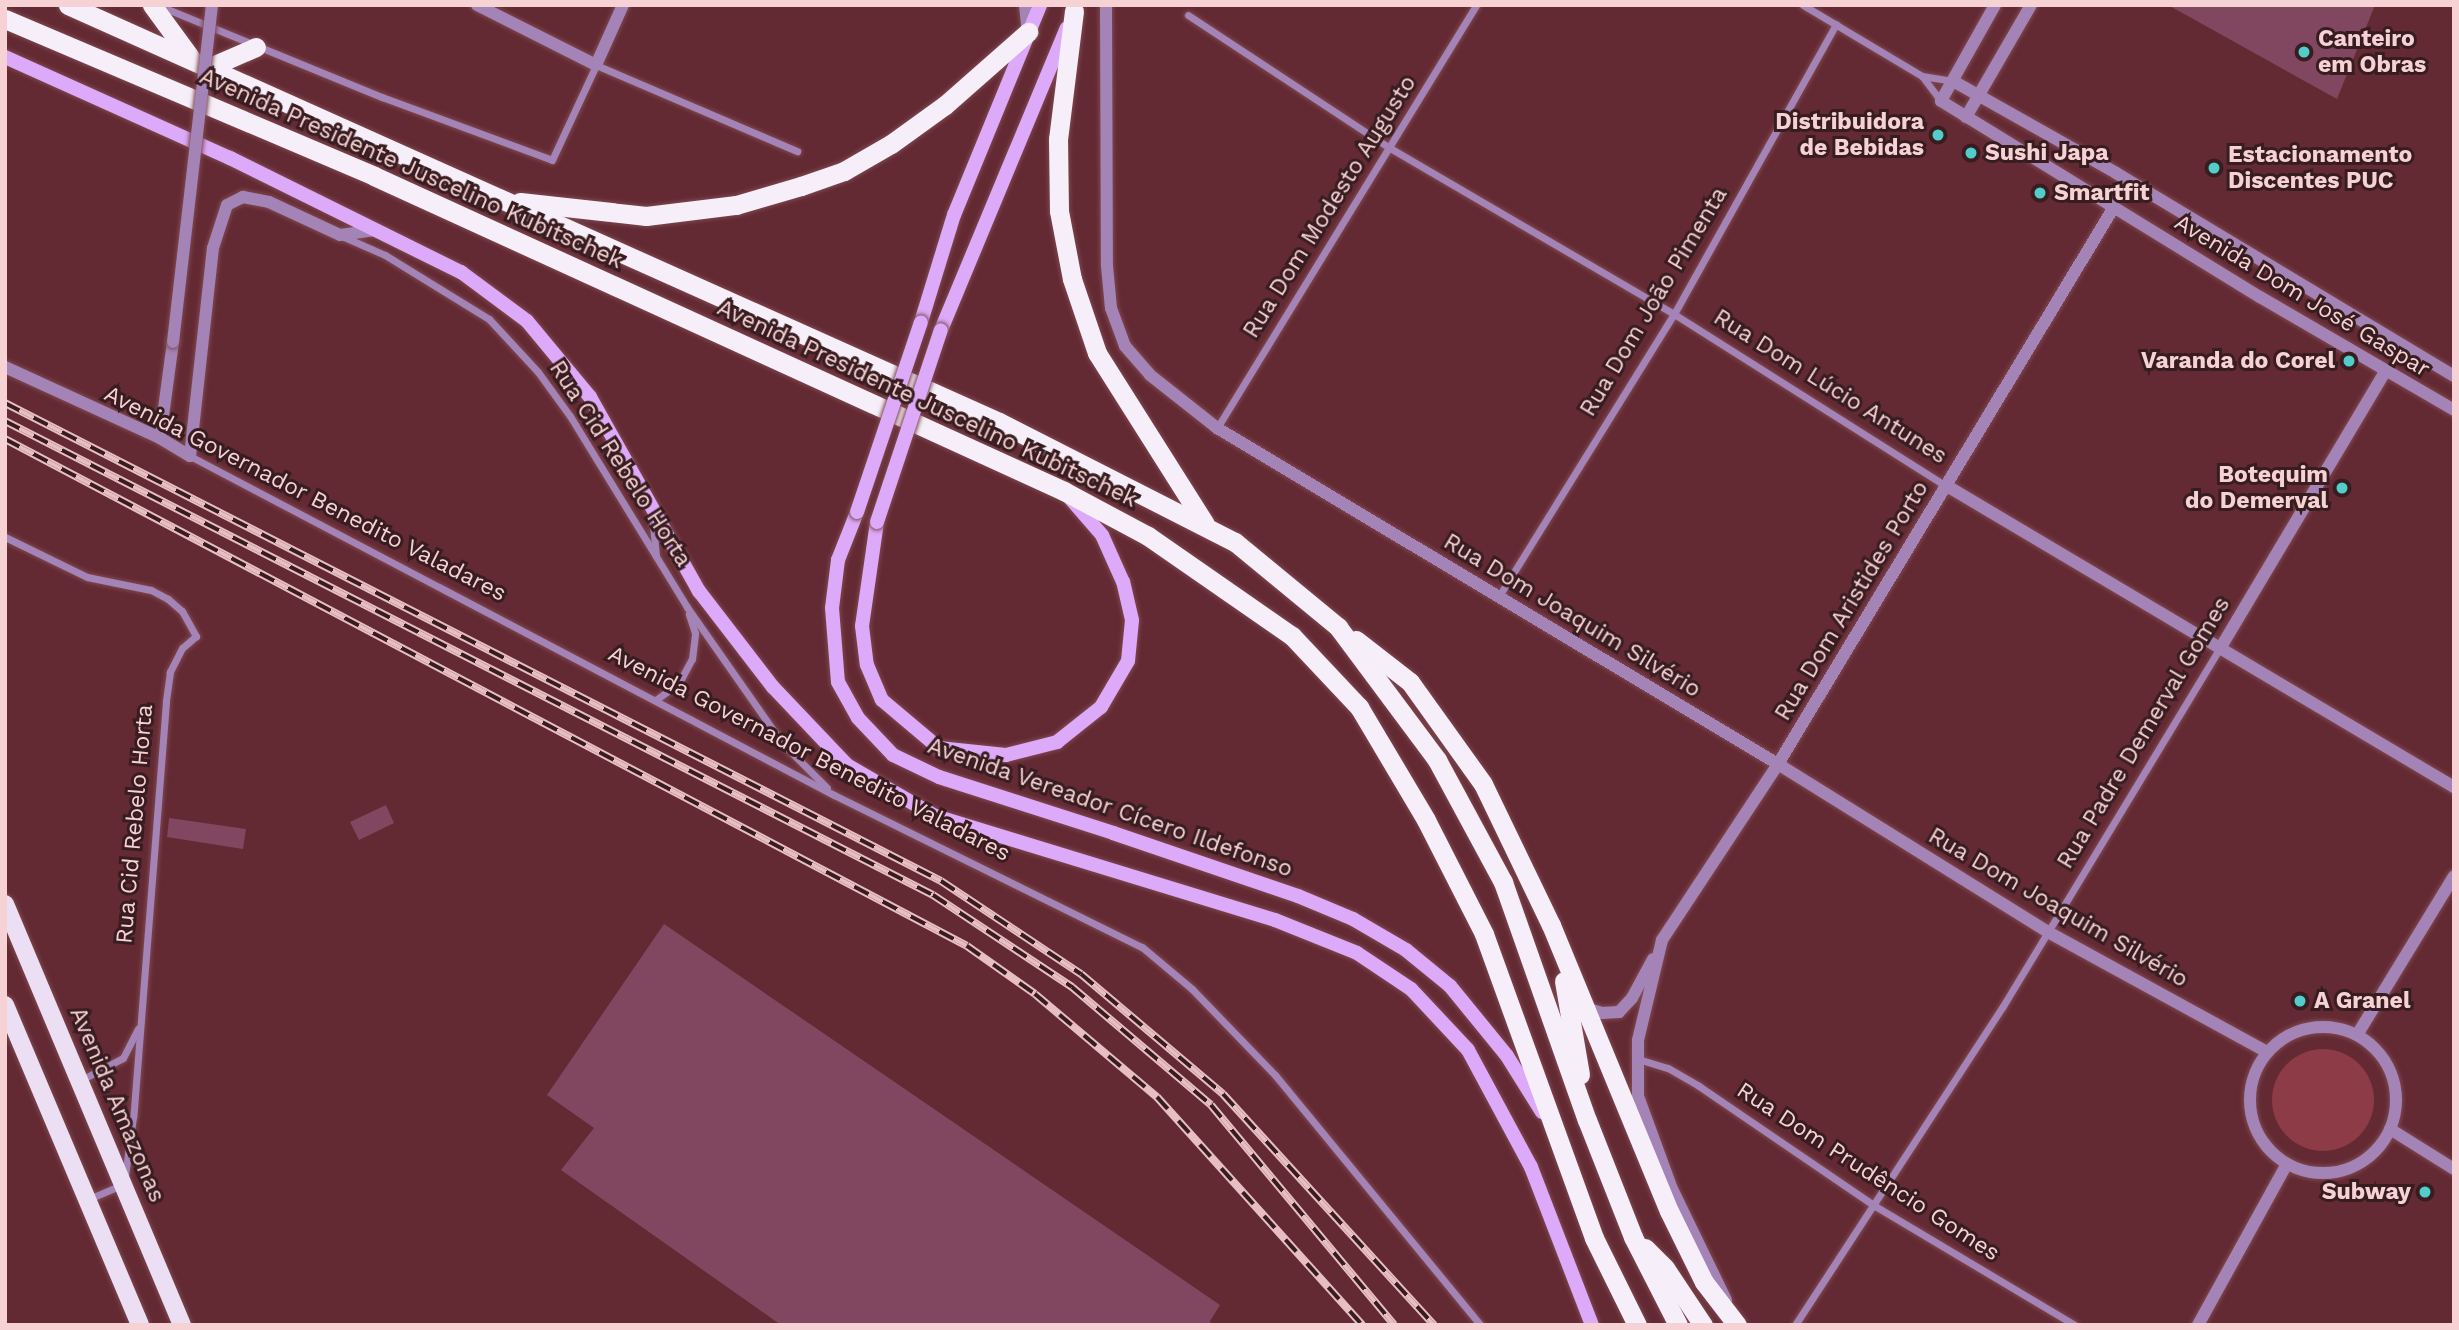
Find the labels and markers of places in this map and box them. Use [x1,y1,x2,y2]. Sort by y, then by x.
place label: Canteiro em Obras [2318,25,2426,79]
marker: Canteiro em Obras [2296,44,2312,60]
place label: Distribuidora de Bebidas [1775,108,1924,162]
marker: Distribuidora de Bebidas [1930,127,1946,143]
place label: Sushi Japa [1985,139,2109,167]
place label: Estacionamento Discentes PUC [2228,141,2412,195]
marker: Sushi Japa [1963,145,1979,161]
marker: Estacionamento Discentes PUC [2206,160,2222,176]
place label: Smartfit [2054,179,2150,207]
marker: Smartfit [2032,185,2048,201]
place label: Varanda do Corel [2141,347,2335,375]
marker: Varanda do Corel [2341,353,2357,369]
place label: Botequim do Demerval [2185,461,2328,515]
marker: Botequim do Demerval [2334,480,2350,496]
place label: A Granel [2314,987,2411,1015]
marker: A Granel [2292,993,2308,1009]
place label: Subway [2322,1178,2411,1206]
marker: Subway [2417,1184,2433,1200]

